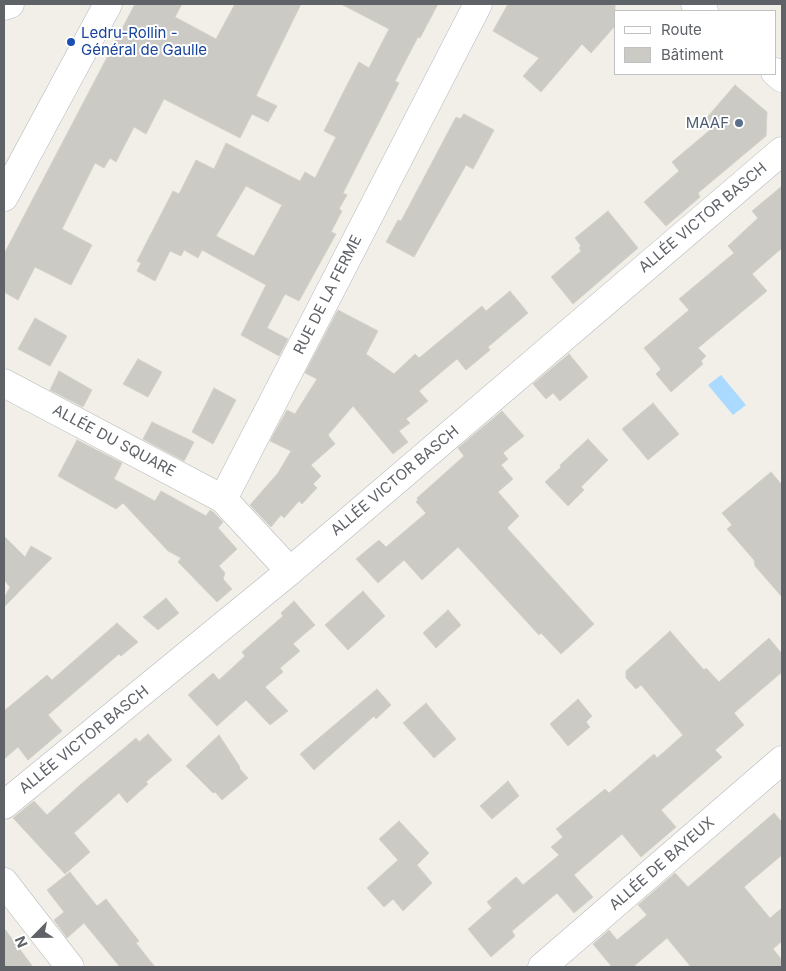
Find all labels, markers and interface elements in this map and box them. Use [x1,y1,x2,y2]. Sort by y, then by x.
legend [614,10,776,75]
text: Route [661,20,702,39]
place label: Ledru-Rollin - Général de Gaulle [81,24,207,59]
marker: Ledru-Rollin - Général de Gaulle [65,36,77,48]
text: Bâtiment [661,45,723,64]
place label: MAAF [686,114,729,132]
marker: MAAF [733,117,745,129]
street label: ALLÉE VICTOR BASCH [635,159,771,277]
street label: RUE DE LA FERME [290,232,366,358]
street label: ALLÉE DU SQUARE [49,401,179,481]
street label: ALLÉE VICTOR BASCH [327,422,463,540]
street label: ALLÉE VICTOR BASCH [16,682,152,798]
street label: ALLÉE DE BAYEUX [606,813,718,915]
north arrow [10,911,60,961]
text: N [11,934,31,950]

